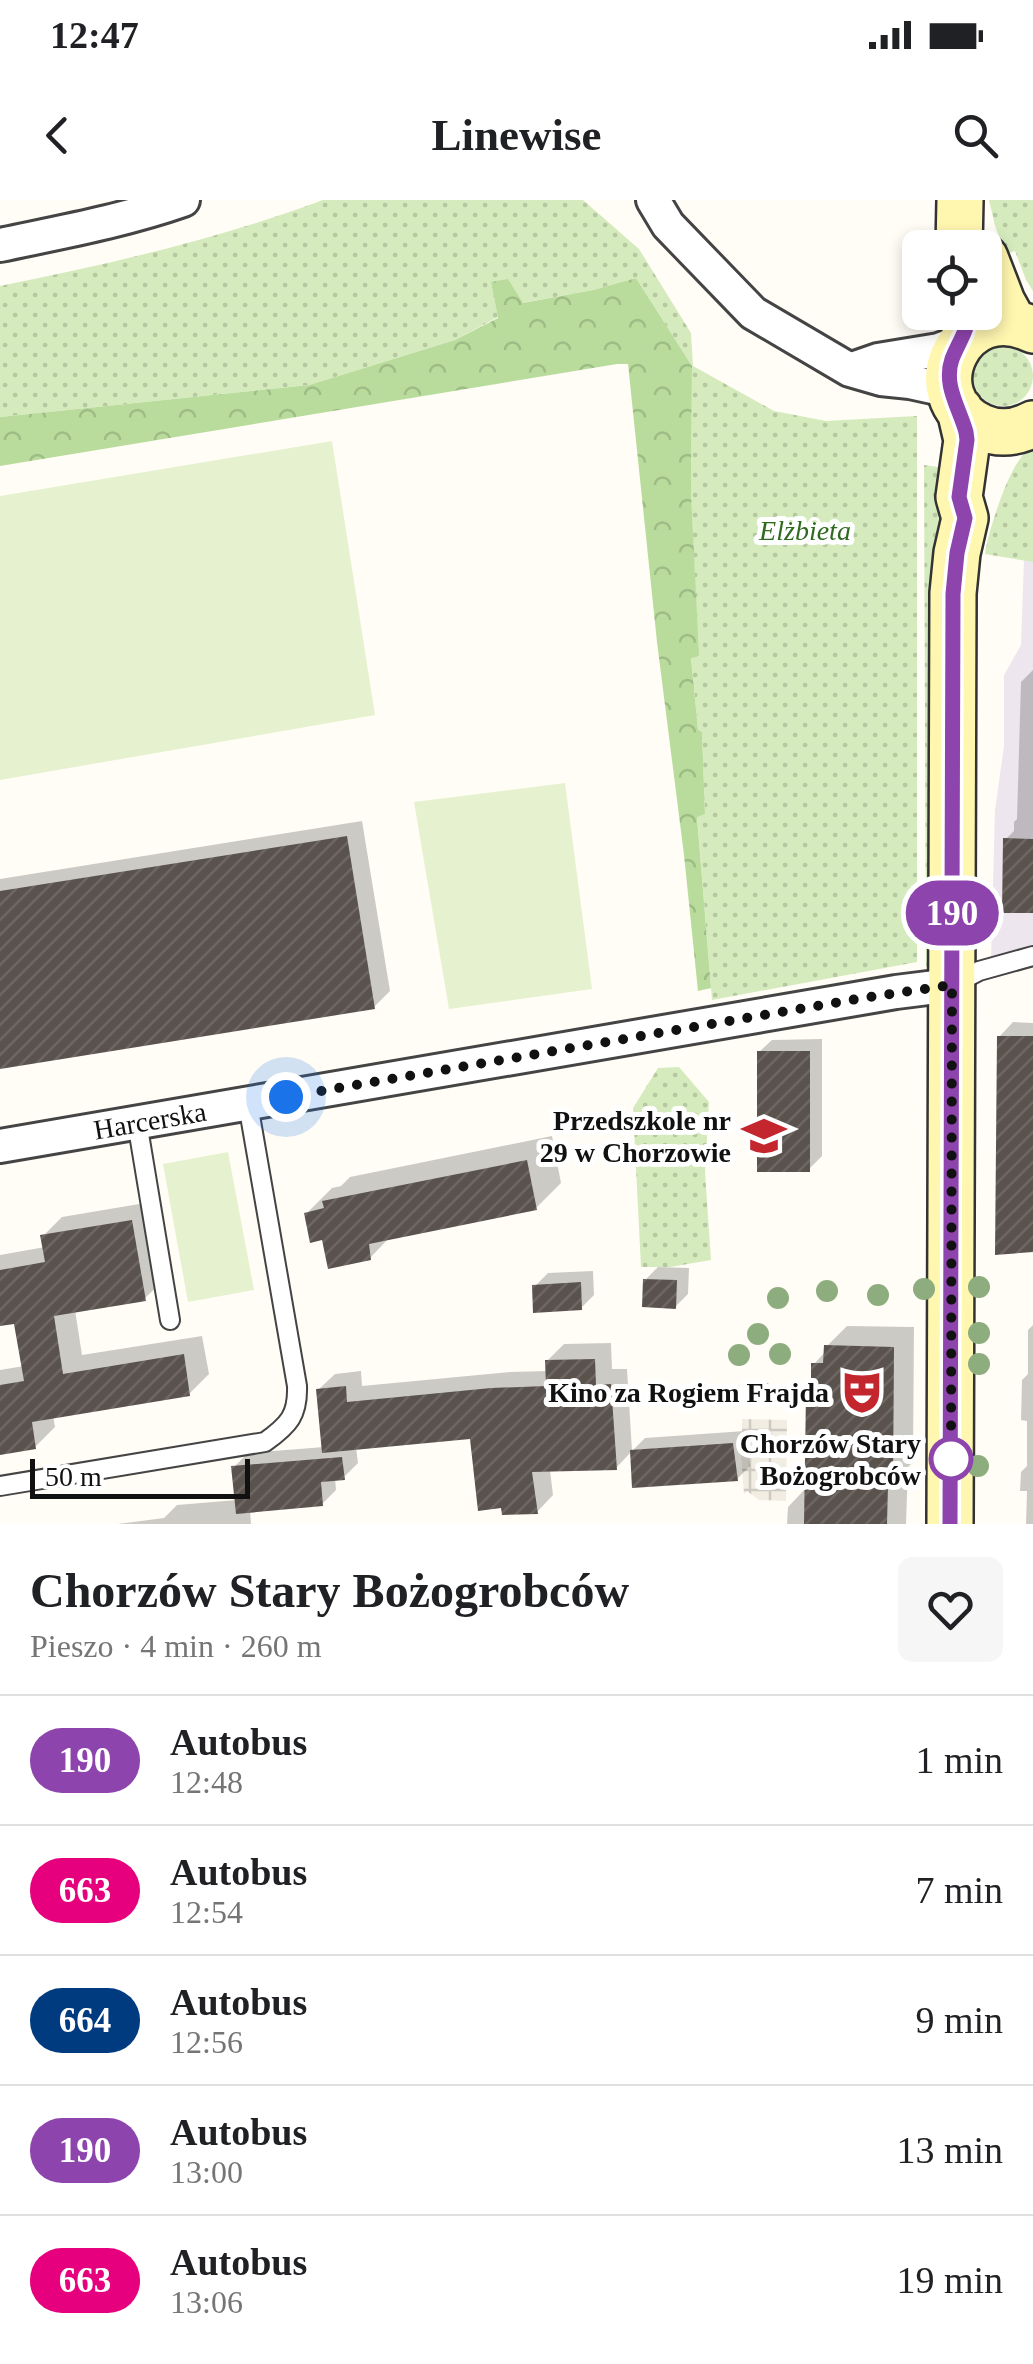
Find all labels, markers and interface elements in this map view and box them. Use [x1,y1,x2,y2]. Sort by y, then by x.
text: 12:47 [50,14,139,56]
icon: back [30,108,85,163]
icon: search [948,108,1003,163]
text: Linewise [431,110,602,160]
map controls [902,230,1002,330]
button: locate [902,230,1002,330]
park label: Elżbieta [758,515,851,546]
line badge: 190 [894,880,1010,946]
text: 190 [926,894,978,933]
your location [261,1072,311,1122]
street label: Harcerska [91,1095,209,1145]
place label: Przedszkole nr 29 w Chorzowie [540,1105,731,1168]
school or university icon: Przedszkole nr 29 w Chorzowie [740,1112,788,1160]
theatre icon: Kino za Rogiem Frajda [838,1368,886,1416]
place label: Kino za Rogiem Frajda [548,1377,829,1408]
place label: Chorzów Stary Bożogrobców [740,1428,922,1491]
marker: Chorzów Stary Bożogrobców [930,1438,972,1480]
scale bar [30,1454,250,1498]
text: 50 m [45,1461,102,1492]
button: heart [898,1557,1003,1662]
text: Chorzów Stary Bożogrobców [30,1564,629,1617]
text: Pieszo · 4 min · 260 m [30,1628,322,1664]
text: Autobus [170,1721,307,1763]
text: 1 min [915,1739,1003,1781]
text: 190 [59,1741,111,1780]
text: 12:48 [170,1764,243,1800]
text: Autobus [170,1851,307,1893]
text: 7 min [915,1869,1003,1911]
text: 663 [59,1871,111,1910]
text: 12:54 [170,1894,243,1930]
text: Autobus [170,1981,307,2023]
text: 9 min [915,1999,1003,2041]
text: 664 [59,2001,111,2040]
text: 12:56 [170,2024,243,2060]
text: Autobus [170,2111,307,2153]
text: 13 min [896,2129,1003,2171]
text: 190 [59,2131,111,2170]
text: 13:00 [170,2154,243,2190]
text: Autobus [170,2241,307,2283]
text: 19 min [896,2259,1003,2301]
text: 663 [59,2261,111,2300]
text: 13:06 [170,2284,243,2320]

